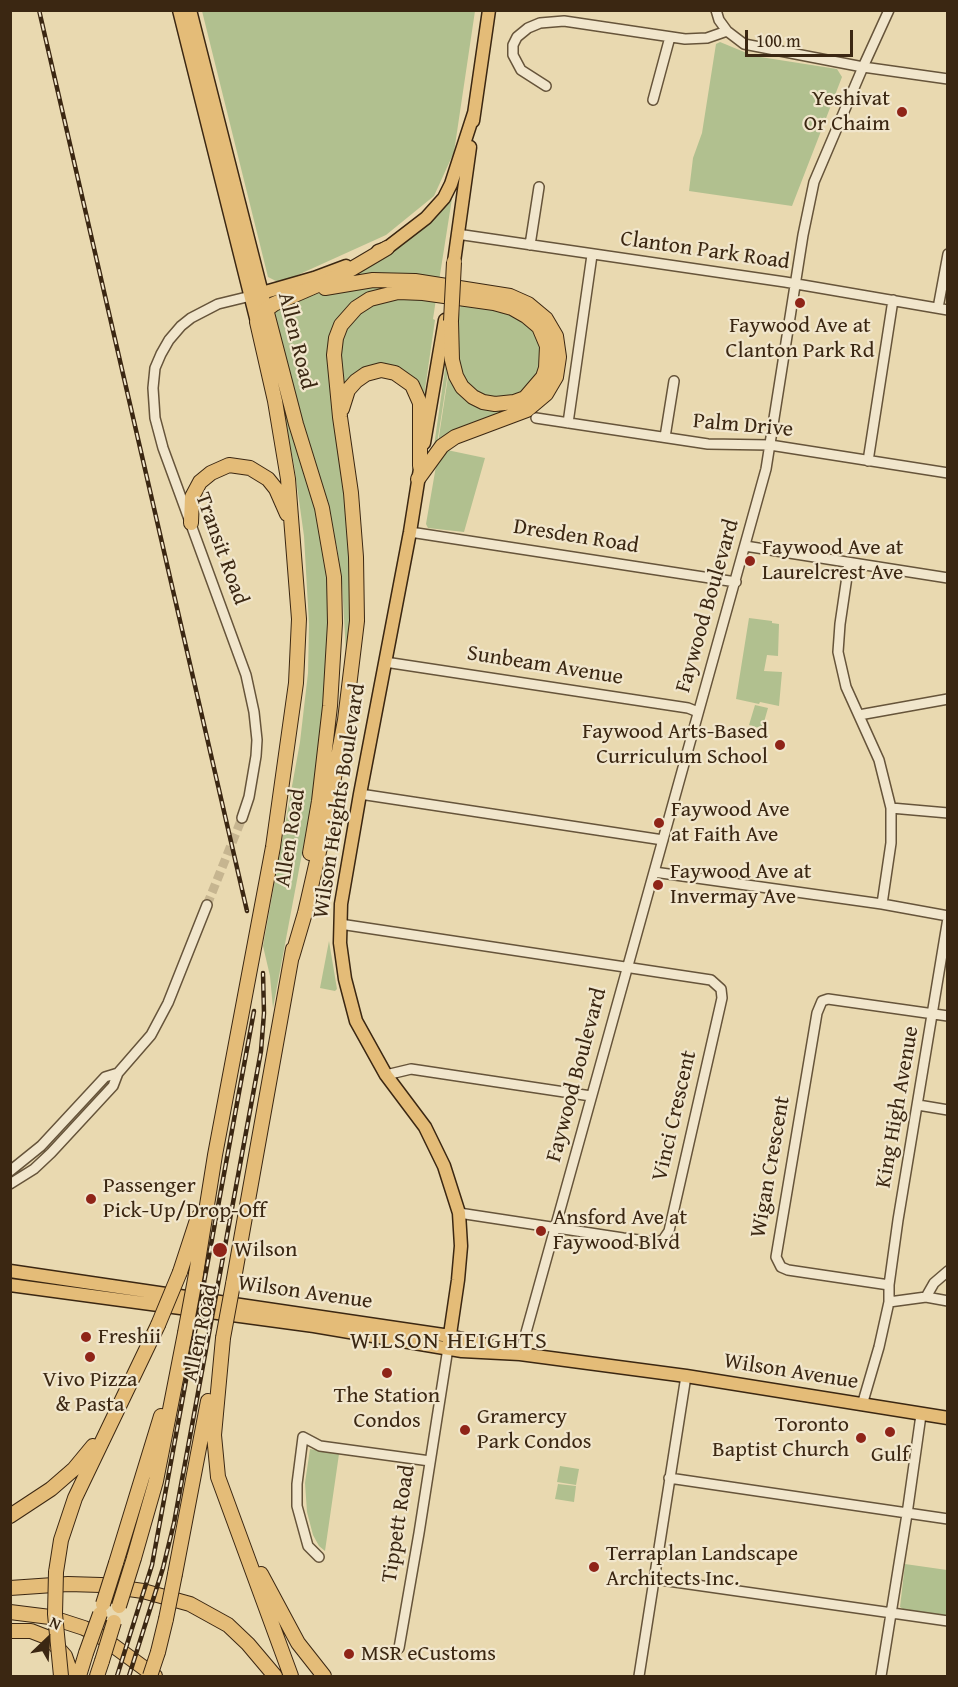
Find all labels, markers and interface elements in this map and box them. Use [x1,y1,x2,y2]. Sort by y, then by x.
scale bar [748,18,856,56]
text: 100 m [756,27,801,54]
place label: Yeshivat Or Chaim [804,86,890,138]
marker: Yeshivat Or Chaim [895,105,909,119]
street label: Clanton Park Road [619,226,791,276]
street label: Allen Road [271,290,321,392]
marker: Faywood Ave at Clanton Park Rd [793,296,807,310]
place label: Faywood Ave at Clanton Park Rd [726,313,874,364]
street label: Palm Drive [692,408,794,444]
street label: Transit Road [189,489,253,609]
street label: Dresden Road [511,514,641,560]
street label: Faywood Boulevard [671,516,745,696]
place label: Faywood Ave at Laurelcrest Ave [762,535,904,586]
marker: Faywood Ave at Laurelcrest Ave [743,554,757,568]
street label: Sunbeam Avenue [465,641,625,691]
street label: Wilson Heights Boulevard [308,682,372,920]
place label: Faywood Arts-Based Curriculum School [582,719,768,770]
marker: Faywood Arts-Based Curriculum School [773,738,787,752]
street label: Allen Road [270,787,312,889]
place label: Faywood Ave at Faith Ave [671,797,790,848]
marker: Faywood Ave at Faith Ave [652,816,666,830]
place label: Faywood Ave at Invermay Ave [670,859,812,910]
marker: Faywood Ave at Invermay Ave [651,878,665,892]
street label: Faywood Boulevard [541,985,613,1165]
street label: King High Avenue [871,1024,925,1190]
street label: Vinci Crescent [647,1048,703,1184]
street label: Wigan Crescent [746,1094,796,1240]
place label: Passenger Pick-Up/Drop-Off [103,1173,266,1224]
marker: Passenger Pick-Up/Drop-Off [84,1192,98,1206]
place label: Ansford Ave at Faywood Blvd [553,1205,687,1256]
marker: Ansford Ave at Faywood Blvd [534,1224,548,1238]
place label: Wilson [234,1237,297,1263]
marker: Wilson [211,1241,229,1259]
street label: Wilson Avenue [236,1270,374,1316]
street label: Allen Road [178,1282,224,1384]
place label: Freshii [98,1324,161,1350]
district label: WILSON HEIGHTS [350,1328,548,1356]
marker: Freshii [79,1330,93,1344]
street label: Wilson Avenue [722,1348,860,1396]
marker: Vivo Pizza & Pasta [83,1350,97,1364]
marker: The Station Condos [380,1366,394,1380]
place label: Vivo Pizza & Pasta [43,1367,137,1418]
place label: The Station Condos [334,1383,440,1434]
place label: Gramercy Park Condos [477,1404,592,1456]
place label: Toronto Baptist Church [712,1412,849,1464]
marker: Gramercy Park Condos [458,1423,472,1437]
marker: Gulf [883,1425,897,1439]
marker: Toronto Baptist Church [854,1431,868,1445]
place label: Gulf [871,1442,909,1468]
street label: Tippett Road [377,1463,421,1585]
place label: Terraplan Landscape Architects Inc. [606,1541,798,1592]
marker: Terraplan Landscape Architects Inc. [587,1560,601,1574]
north arrow [18,1609,78,1669]
text: N [46,1610,66,1636]
place label: MSR eCustoms [361,1641,496,1667]
marker: MSR eCustoms [342,1647,356,1661]

